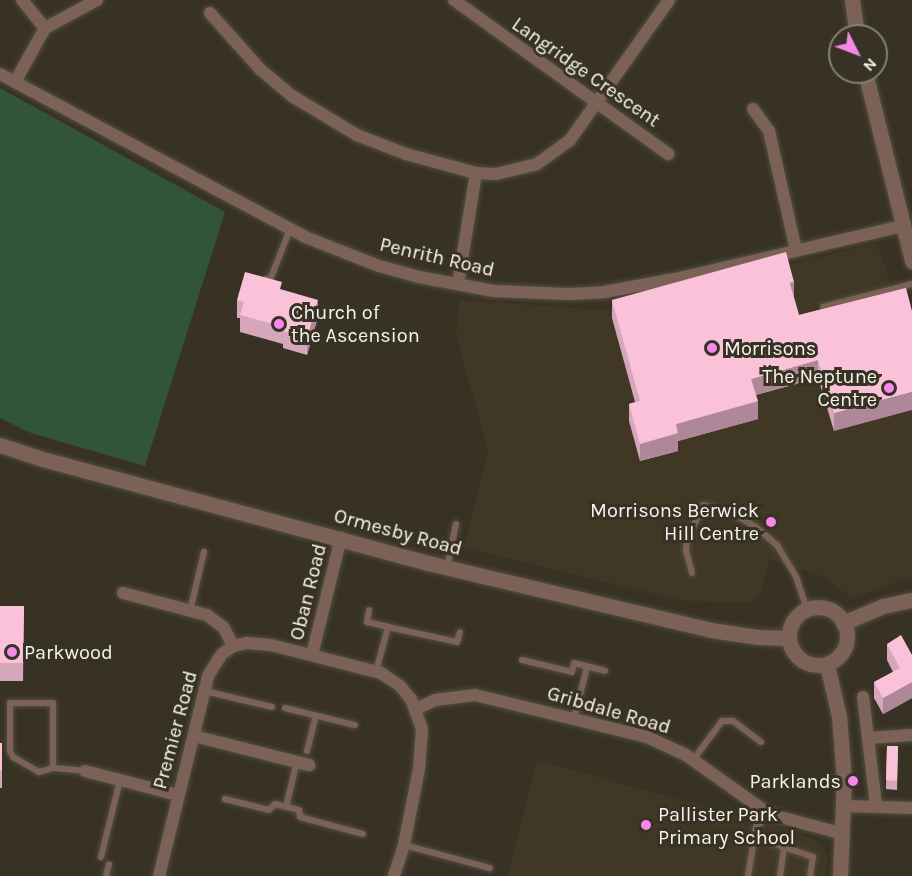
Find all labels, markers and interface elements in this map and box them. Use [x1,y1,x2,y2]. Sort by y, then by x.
street label: Langridge Crescent [507,12,665,132]
north arrow [828,24,888,84]
text: N [859,54,881,76]
street label: Penrith Road [377,232,497,282]
place label: Church of the Ascension [291,300,420,347]
marker: Church of the Ascension [272,317,286,331]
place label: Morrisons [724,336,816,360]
marker: Morrisons [705,341,719,355]
place label: The Neptune Centre [762,365,877,412]
marker: The Neptune Centre [882,381,896,395]
place label: Morrisons Berwick Hill Centre [590,498,759,545]
street label: Ormesby Road [331,503,465,561]
marker: Morrisons Berwick Hill Centre [764,515,778,529]
street label: Oban Road [284,541,332,643]
place label: Parkwood [24,640,113,664]
marker: Parkwood [5,645,19,659]
street label: Premier Road [148,668,202,792]
street label: Gribdale Road [544,681,674,739]
place label: Parklands [749,769,841,793]
marker: Parklands [846,774,860,788]
place label: Pallister Park Primary School [658,802,795,849]
marker: Pallister Park Primary School [639,818,653,832]

